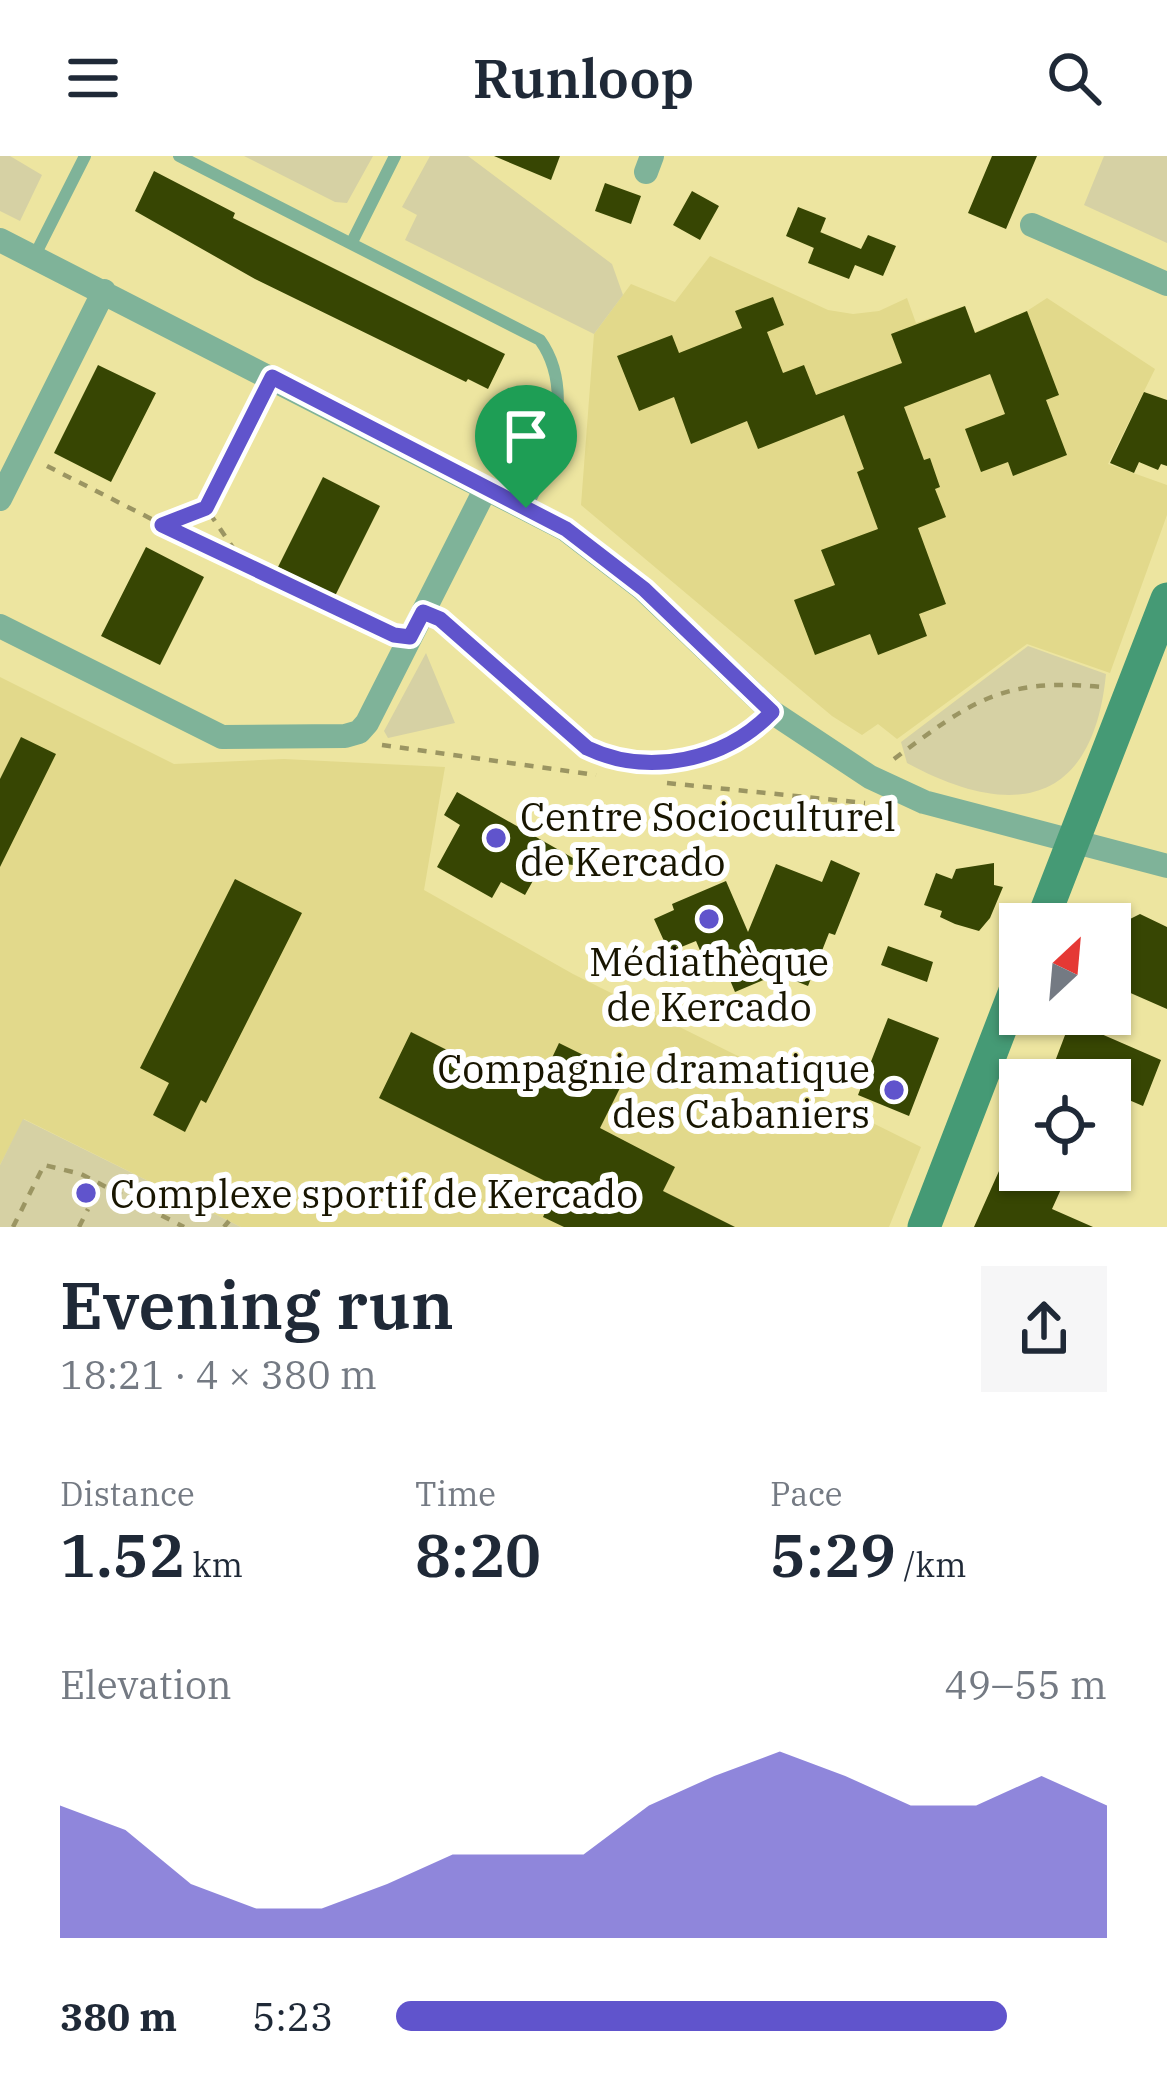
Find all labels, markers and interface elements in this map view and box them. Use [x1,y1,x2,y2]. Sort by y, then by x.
text: Runloop [473,43,694,113]
icon: menu [60,45,126,111]
icon: search [1041,45,1107,111]
pin [475,385,577,508]
icon: arrive [493,403,559,469]
place label: Centre Socioculturel de Kercado [520,791,896,887]
marker: Centre Socioculturel de Kercado [483,825,509,851]
north arrow [999,903,1131,1035]
map controls [999,903,1131,1191]
marker: Médiathèque de Kercado [696,906,722,932]
place label: Médiathèque de Kercado [589,936,829,1032]
place label: Compagnie dramatique des Cabaniers [437,1043,870,1139]
button: locate [999,1059,1131,1191]
marker: Compagnie dramatique des Cabaniers [881,1077,907,1103]
place label: Complexe sportif de Kercado [110,1168,638,1219]
marker: Complexe sportif de Kercado [73,1180,99,1206]
text: Evening run [60,1261,454,1347]
button: share [981,1266,1107,1392]
text: 18:21 · 4 × 380 m [60,1349,377,1400]
text: Distance [60,1472,195,1515]
text: Time [415,1472,496,1515]
text: Pace [770,1472,843,1515]
text: 1.52 [60,1515,185,1594]
text: 8:20 [415,1515,541,1594]
text: 5:29 [770,1515,896,1594]
text: km [185,1543,243,1586]
text: /km [896,1543,966,1586]
text: Elevation [60,1659,232,1710]
text: 49–55 m [944,1659,1107,1710]
text: 380 m [60,1991,177,2042]
text: 5:23 [252,1991,333,2042]

